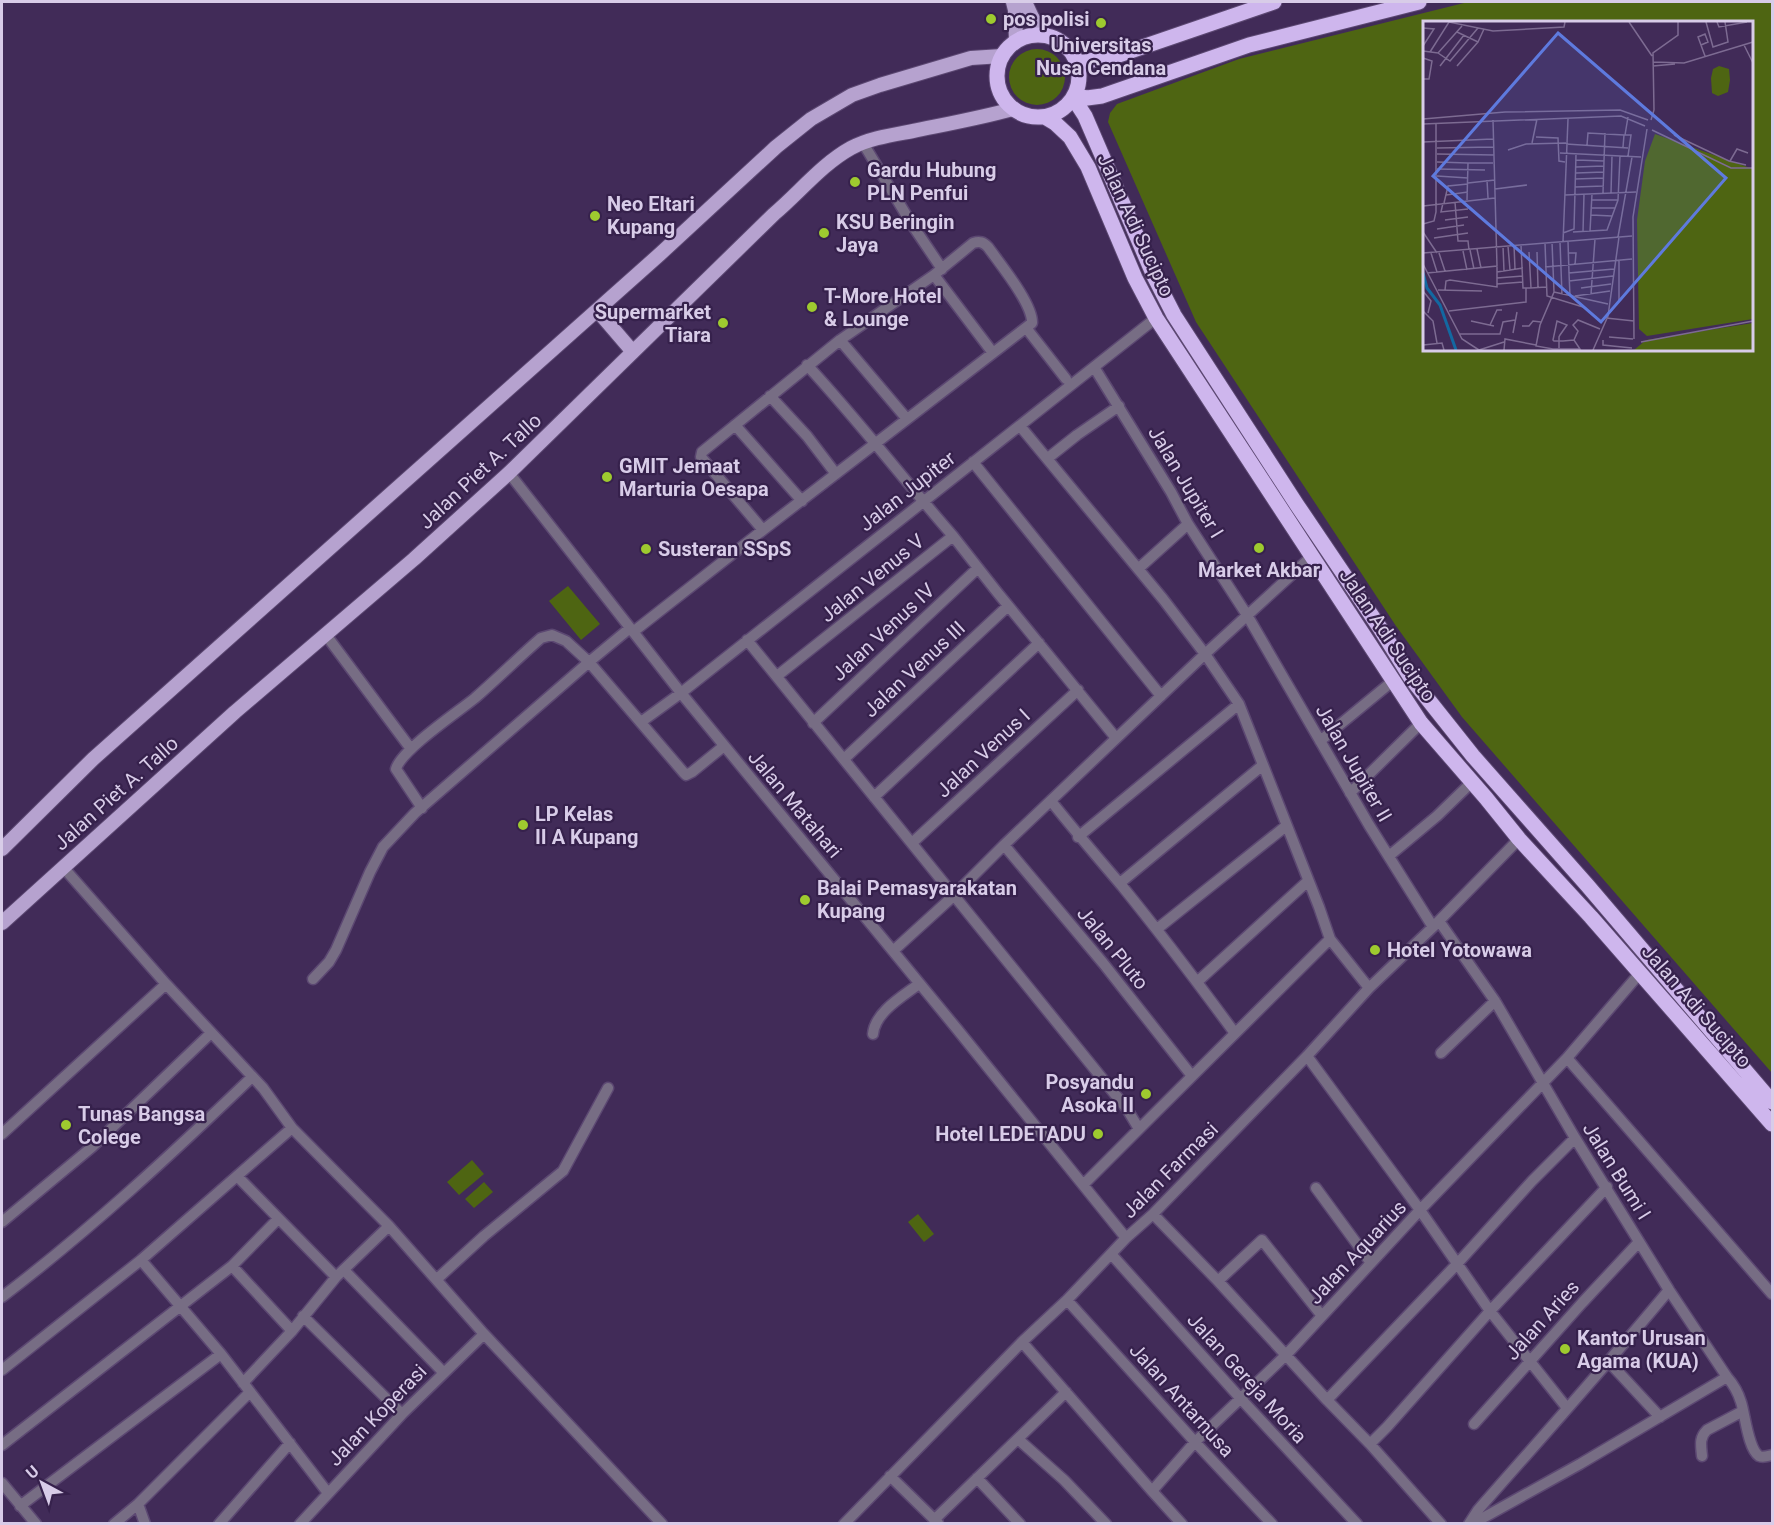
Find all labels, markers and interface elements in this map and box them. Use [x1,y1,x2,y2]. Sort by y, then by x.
place label: pos polisi [1003,7,1089,31]
marker: pos polisi [984,12,998,26]
marker: Universitas Nusa Cendana [1094,16,1108,30]
inset map [1423,21,1753,351]
place label: Universitas Nusa Cendana [1036,33,1166,80]
street label: Jalan Adi Sucipto [1092,150,1180,300]
place label: Gardu Hubung PLN Penfui [867,158,996,205]
marker: Gardu Hubung PLN Penfui [848,175,862,189]
place label: Neo Eltari Kupang [607,192,695,239]
marker: Neo Eltari Kupang [588,209,602,223]
place label: KSU Beringin Jaya [836,210,955,257]
marker: KSU Beringin Jaya [817,226,831,240]
place label: T-More Hotel & Lounge [824,284,942,331]
place label: Supermarket Tiara [595,300,711,347]
marker: T-More Hotel & Lounge [805,300,819,314]
marker: Supermarket Tiara [716,316,730,330]
street label: Jalan Piet A. Tallo [414,408,546,534]
street label: Jalan Jupiter I [1143,422,1229,542]
street label: Jalan Jupiter [854,446,960,536]
place label: GMIT Jemaat Marturia Oesapa [619,454,769,501]
marker: GMIT Jemaat Marturia Oesapa [600,470,614,484]
street label: Jalan Venus V [815,529,929,627]
place label: Susteran SSpS [658,537,791,561]
marker: Market Akbar [1252,541,1266,555]
marker: Susteran SSpS [639,542,653,556]
place label: Market Akbar [1198,558,1321,582]
street label: Jalan Adi Sucipto [1335,564,1441,706]
street label: Jalan Venus IV [827,578,940,686]
street label: Jalan Venus III [858,616,970,722]
street label: Jalan Jupiter II [1311,700,1397,826]
street label: Jalan Venus I [931,704,1035,802]
street label: Jalan Piet A. Tallo [49,731,183,855]
street label: Jalan Matahari [743,745,847,863]
place label: LP Kelas II A Kupang [535,802,638,849]
marker: LP Kelas II A Kupang [516,818,530,832]
place label: Balai Pemasyarakatan Kupang [817,876,1017,923]
marker: Balai Pemasyarakatan Kupang [798,893,812,907]
street label: Jalan Pluto [1072,902,1154,994]
place label: Hotel Yotowawa [1387,938,1532,962]
street label: Jalan Adi Sucipto [1637,940,1757,1072]
marker: Hotel Yotowawa [1368,943,1382,957]
place label: Posyandu Asoka II [1045,1070,1134,1117]
marker: Posyandu Asoka II [1139,1087,1153,1101]
place label: Tunas Bangsa Colege [78,1102,205,1149]
street label: Jalan Farmasi [1117,1117,1223,1223]
marker: Tunas Bangsa Colege [59,1118,73,1132]
street label: Jalan Bumi I [1578,1118,1656,1224]
place label: Hotel LEDETADU [935,1122,1086,1146]
marker: Hotel LEDETADU [1091,1127,1105,1141]
street label: Jalan Aquarius [1303,1195,1411,1309]
street label: Jalan Aries [1500,1275,1584,1365]
street label: Jalan Gereja Moria [1182,1308,1312,1448]
place label: Kantor Urusan Agama (KUA) [1577,1326,1706,1373]
street label: Jalan Antarnusa [1124,1338,1240,1462]
marker: Kantor Urusan Agama (KUA) [1558,1342,1572,1356]
street label: Jalan Koperasi [323,1359,431,1471]
north arrow [12,1453,72,1513]
text: U [22,1461,43,1483]

